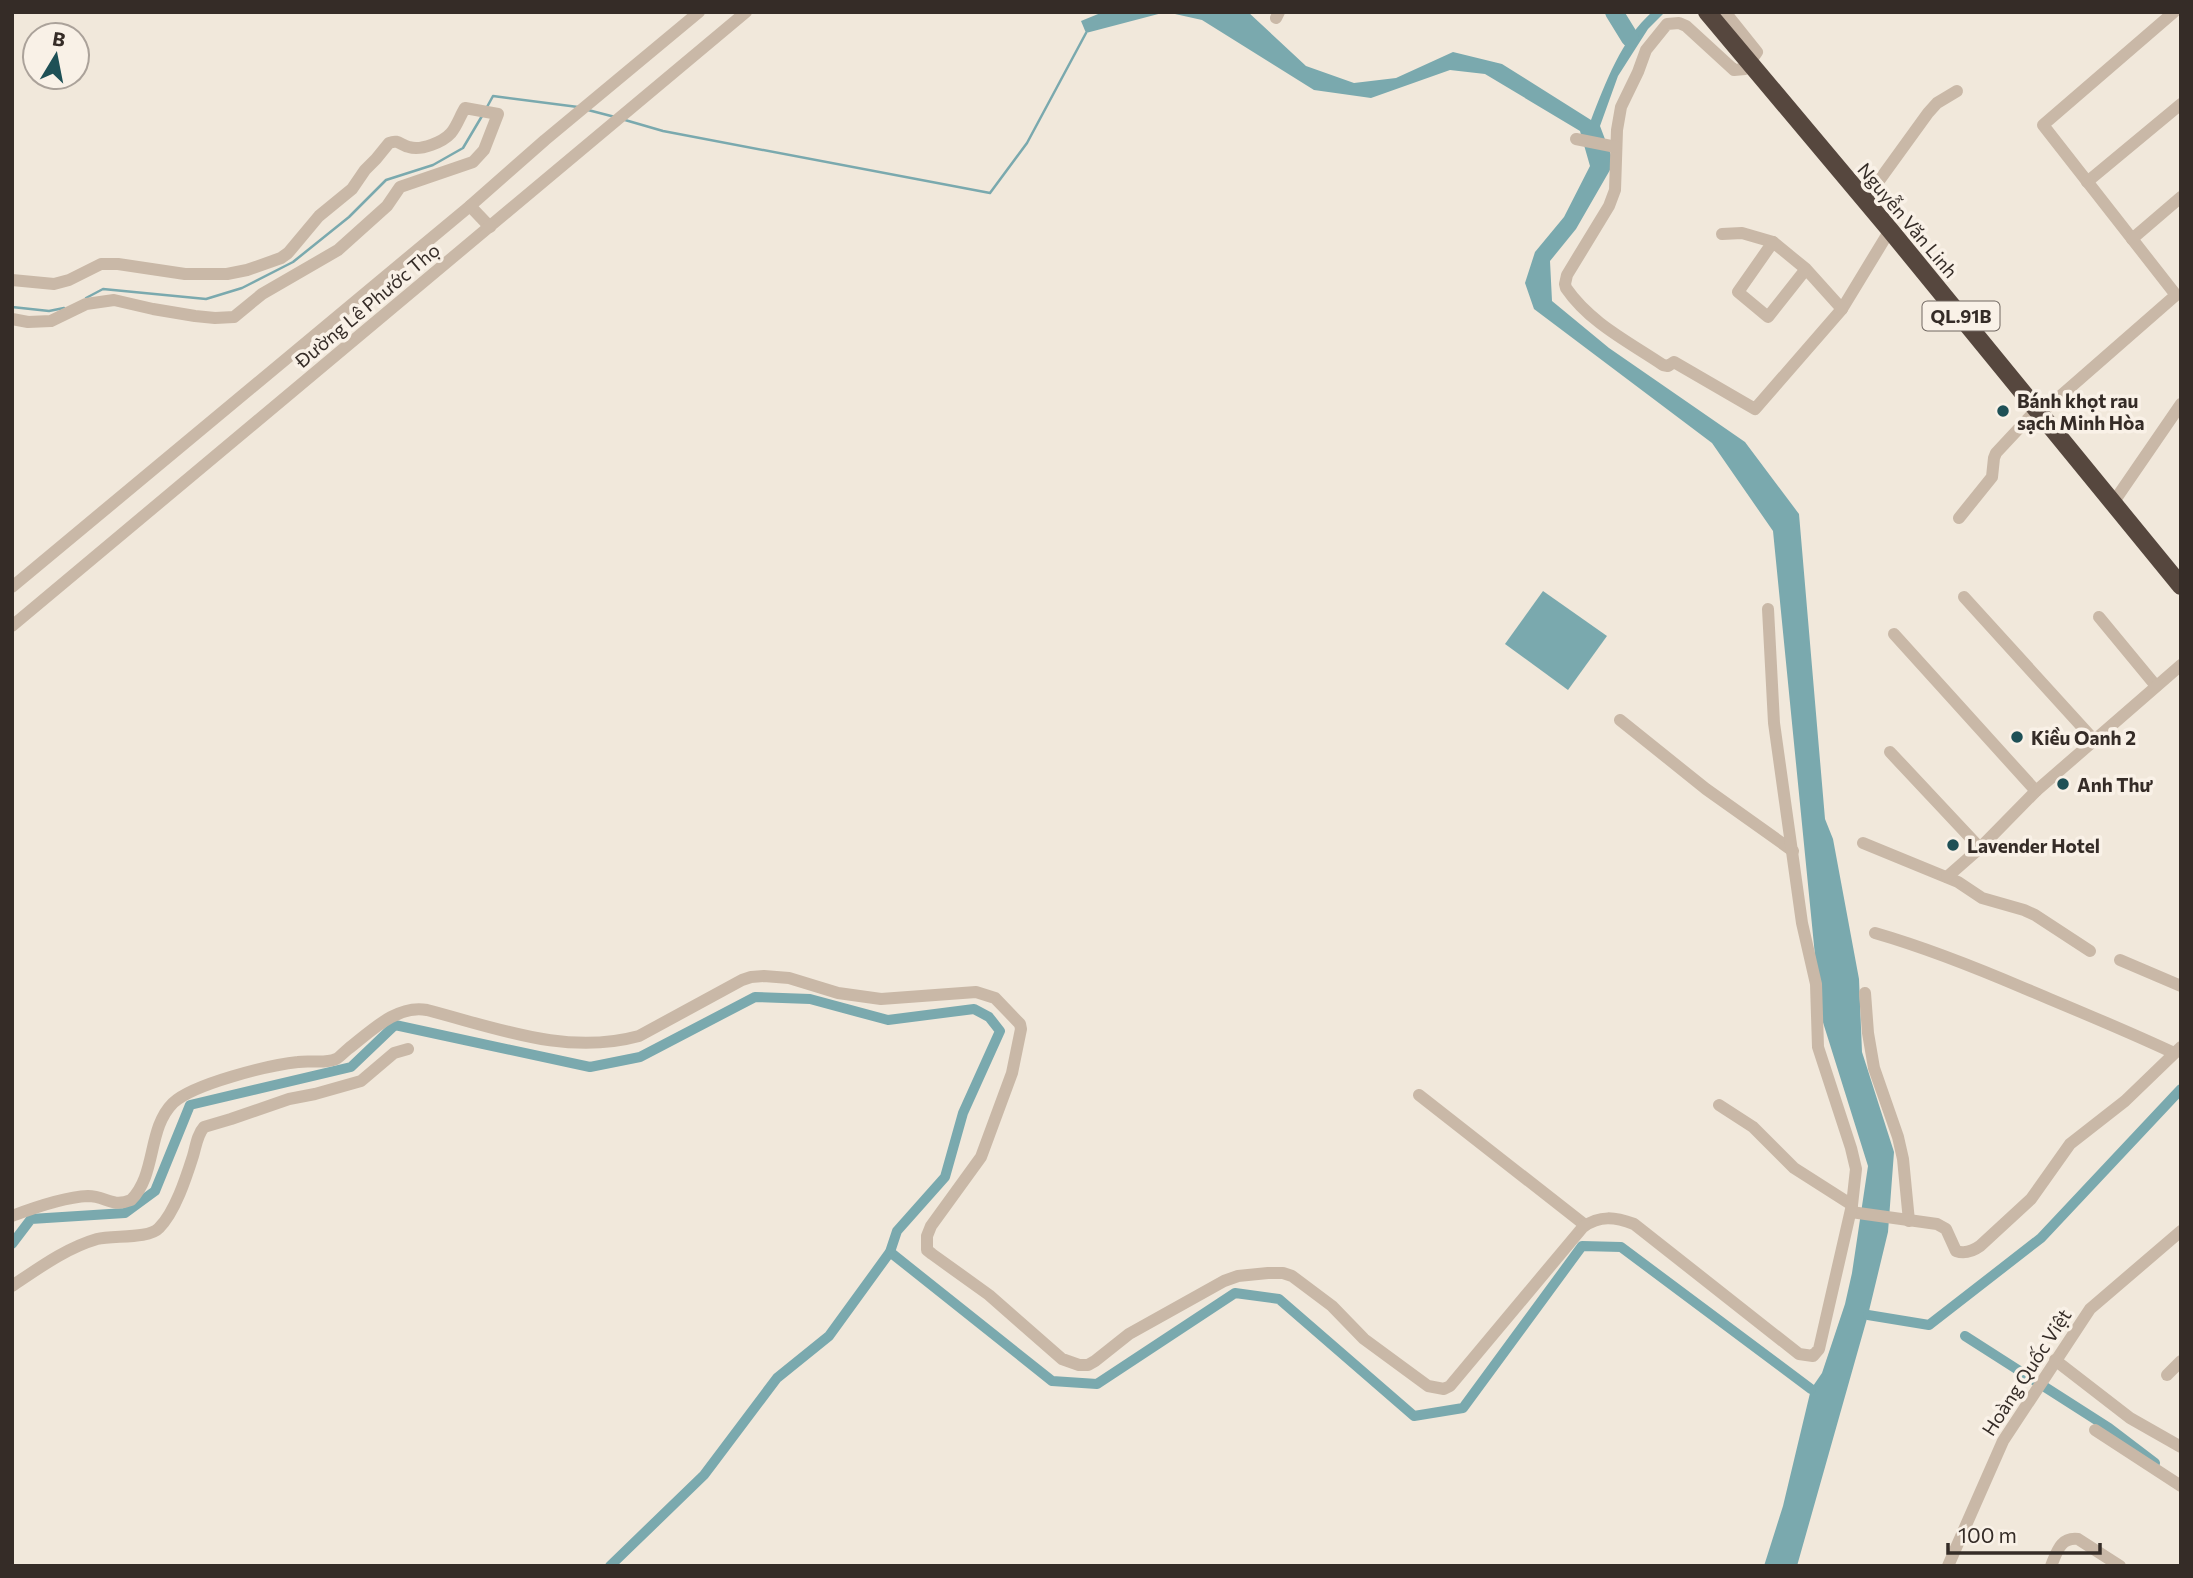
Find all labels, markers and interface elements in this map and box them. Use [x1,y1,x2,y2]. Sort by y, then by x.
north arrow [21,21,91,91]
text: B [51,26,67,51]
street label: Nguyễn Văn Linh [1853,158,1963,282]
street label: Đường Lê Phước Thọ [289,238,444,373]
road number: QL.91B [1923,302,2000,330]
place label: Bánh khọt rau sạch Minh Hòa [2017,389,2144,435]
marker: Bánh khọt rau sạch Minh Hòa [1995,403,2011,419]
place label: Kiều Oanh 2 [2031,726,2136,749]
marker: Kiều Oanh 2 [2009,729,2025,745]
place label: Anh Thư [2077,773,2154,796]
marker: Anh Thư [2055,776,2071,792]
place label: Lavender Hotel [1967,834,2100,857]
marker: Lavender Hotel [1945,837,1961,853]
street label: Hoàng Quốc Việt [1976,1304,2076,1440]
scale bar [1948,1512,2100,1556]
text: 100 m [1958,1522,2017,1547]

